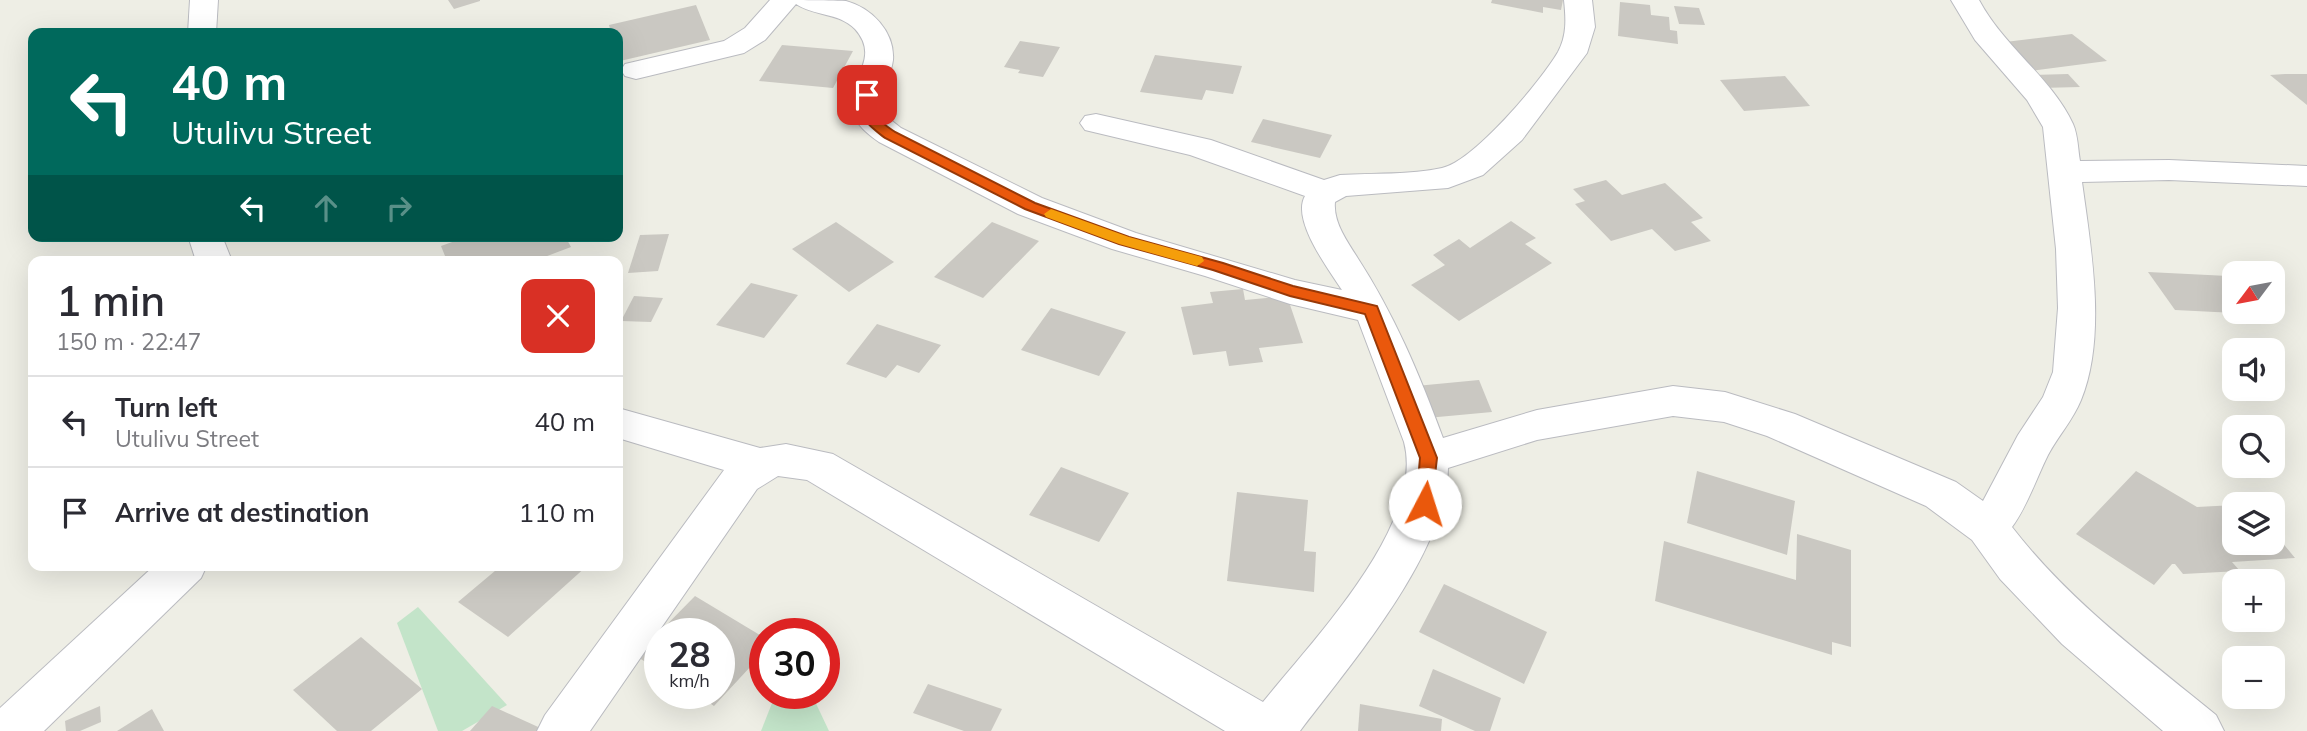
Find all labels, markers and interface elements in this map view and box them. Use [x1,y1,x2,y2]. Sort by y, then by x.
text: 40 m [171,51,287,112]
icon: left [56,56,147,147]
pin [837,65,897,125]
icon: arrive [848,76,886,114]
text: Utulivu Street [171,112,372,152]
icon: left [234,189,272,227]
icon: ahead [307,189,345,227]
icon: right [380,189,418,227]
north arrow [2222,261,2286,324]
map controls [2222,261,2285,709]
text: 1 min [56,274,165,327]
button: close [521,279,595,353]
text: 150 m · 22:47 [56,327,201,356]
button: sound [2222,338,2285,401]
text: Turn left [115,391,217,424]
icon: left [56,403,94,441]
text: 40 m [534,405,595,438]
button: search [2222,415,2285,478]
text: Utulivu Street [115,424,259,453]
position arrow [1388,467,1462,541]
button: layers [2222,492,2285,555]
icon: arrive [56,494,94,532]
text: Arrive at destination [115,496,370,529]
text: 110 m [519,496,595,529]
button: + [2222,569,2285,632]
speed limit sign: 30 [749,618,840,709]
text: 28 [668,632,711,676]
button: − [2222,646,2285,709]
text: km/h [669,669,710,692]

